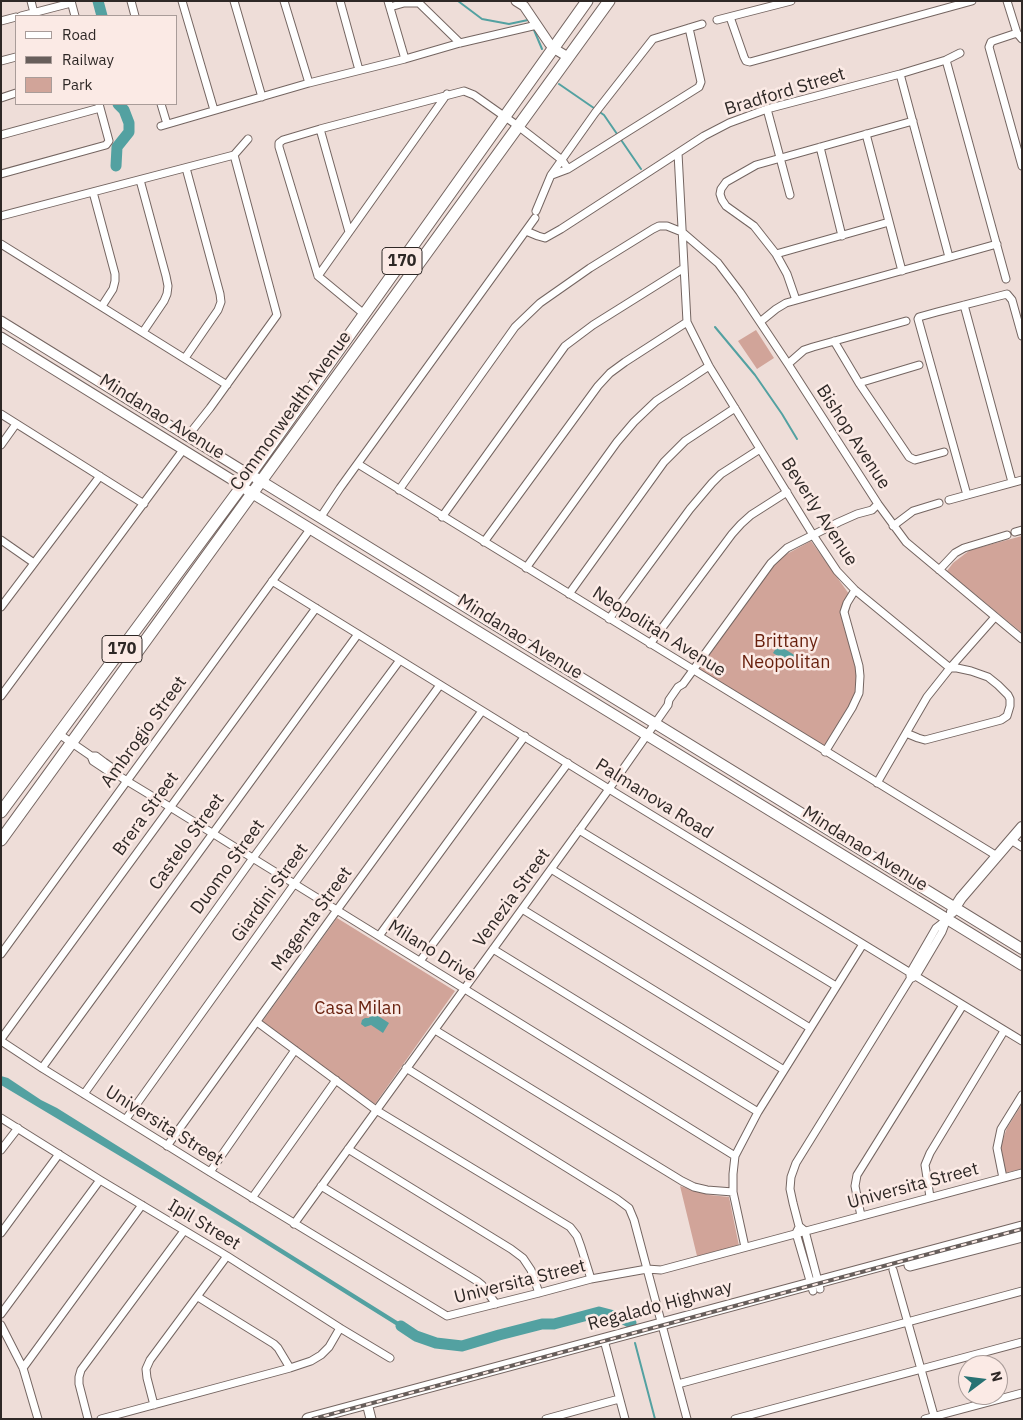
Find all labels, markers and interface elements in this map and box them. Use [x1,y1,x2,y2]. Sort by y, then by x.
legend [15,15,178,105]
text: Road [62,25,97,44]
text: Railway [62,50,114,69]
street label: Bradford Street [722,63,848,121]
text: Park [62,75,92,94]
road number: 170 [382,248,422,274]
street label: Commonwealth Avenue [226,327,356,495]
street label: Mindanao Avenue [95,370,229,464]
street label: Bishop Avenue [811,381,895,493]
street label: Beverly Avenue [776,454,862,570]
street label: Neopolitan Avenue [588,582,730,682]
street label: Mindanao Avenue [453,590,587,684]
park label: Brittany Neopolitan [742,631,830,674]
road number: 170 [102,636,142,662]
street label: Ambrogio Street [96,672,192,792]
street label: Palmanova Road [591,754,717,844]
street label: Brera Street [108,768,184,860]
street label: Castelo Street [145,789,229,895]
street label: Mindanao Avenue [798,802,932,896]
street label: Duomo Street [186,815,270,919]
street label: Giardini Street [227,840,313,946]
street label: Venezia Street [469,845,555,951]
street label: Magenta Street [267,863,357,975]
street label: Milano Drive [384,915,480,987]
park label: Casa Milan [314,998,402,1020]
street label: Universita Street [101,1081,227,1171]
street label: Universita Street [845,1158,981,1214]
street label: Ipil Street [164,1195,244,1255]
street label: Universita Street [452,1255,588,1309]
street label: Regalado Highway [585,1276,735,1336]
north arrow [958,1355,1008,1405]
text: N [987,1369,1007,1384]

